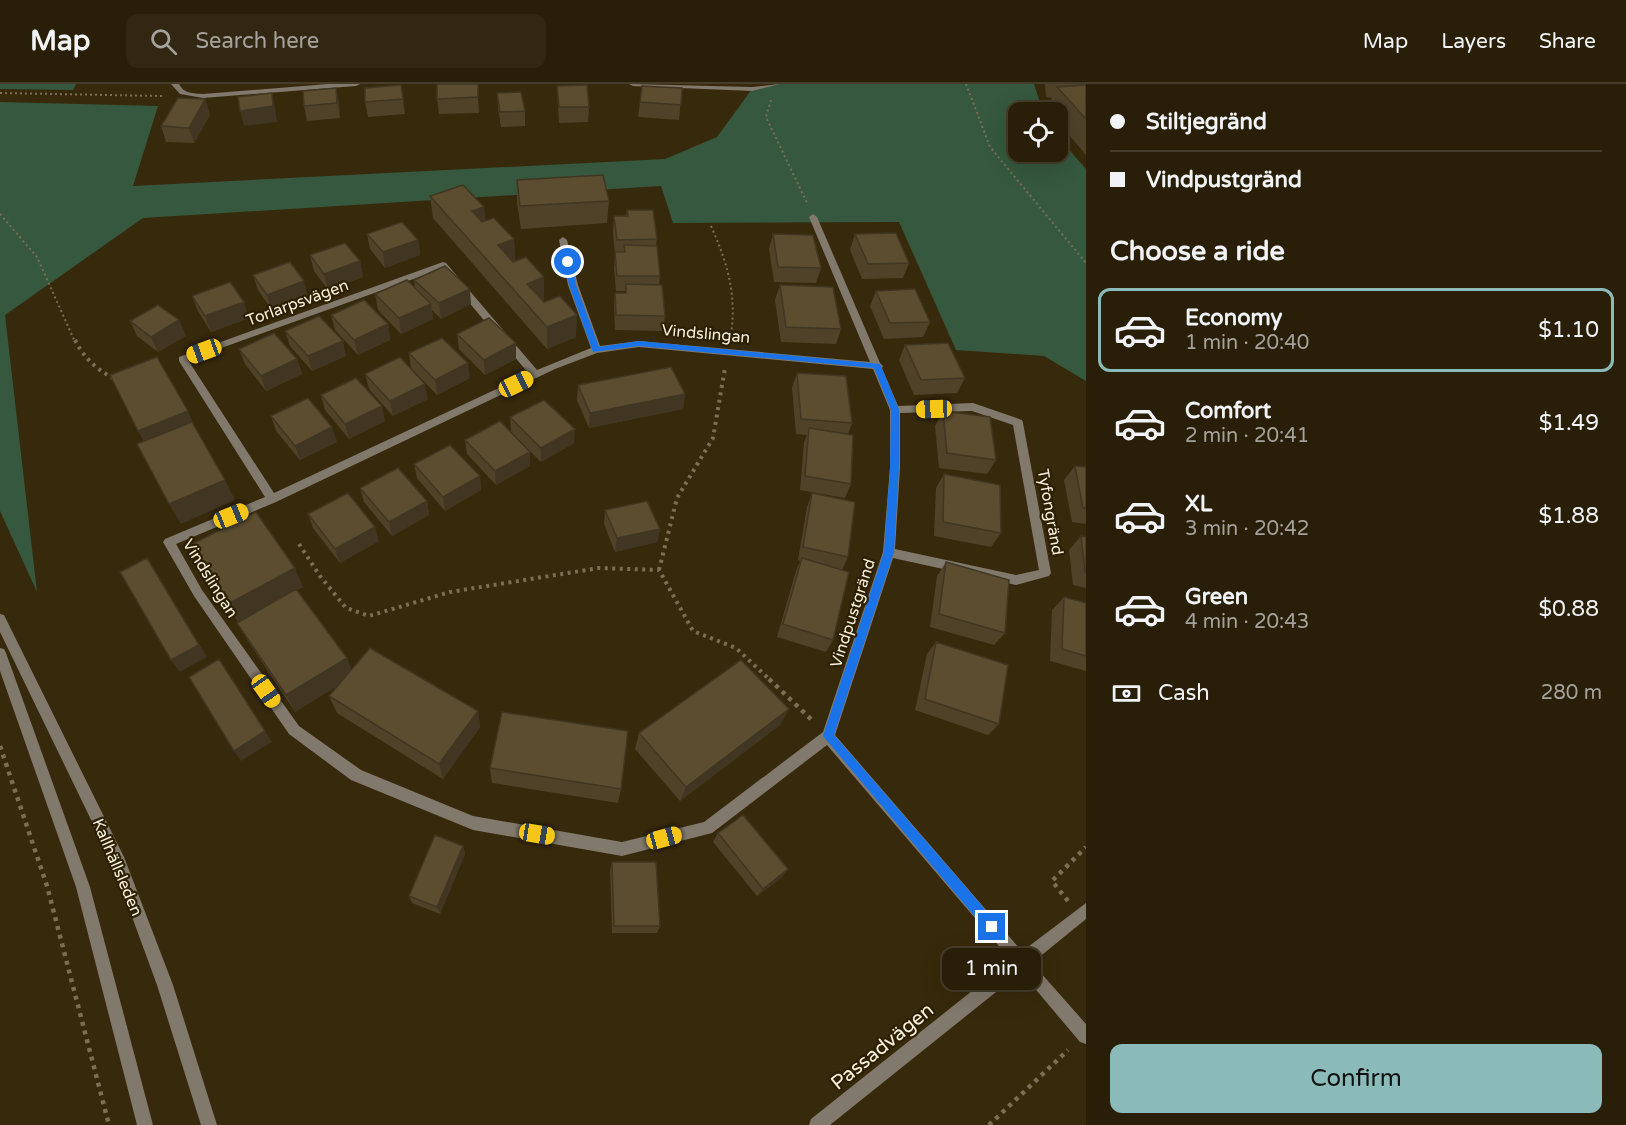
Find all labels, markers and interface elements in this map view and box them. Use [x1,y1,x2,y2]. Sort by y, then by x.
search box [126,14,546,68]
text: Map [30,24,90,58]
icon: search [147,25,180,58]
text: Search here [195,28,319,54]
text: Map [1363,29,1408,54]
text: Layers [1441,29,1506,54]
text: Share [1539,29,1596,54]
map controls [1008,102,1068,162]
button: locate [1008,102,1068,162]
text: Stiltjegränd [1146,109,1267,135]
text: Vindpustgränd [1146,167,1302,193]
text: Choose a ride [1110,235,1285,268]
route start [554,248,581,275]
street label: Torlarpsvägen [243,275,351,331]
icon: car [1113,303,1167,357]
text: Economy [1185,305,1282,331]
text: $1.10 [1538,317,1599,343]
street label: Vindslingan [661,320,751,348]
text: 1 min · 20:40 [1185,331,1309,355]
car [184,336,224,366]
car [496,368,536,400]
icon: car [1113,396,1167,450]
text: Comfort [1185,398,1271,424]
car [916,399,952,419]
text: $1.49 [1539,410,1599,436]
text: 2 min · 20:41 [1185,424,1309,448]
street label: Tyfongränd [1033,467,1067,557]
icon: car [1113,489,1167,543]
text: XL [1185,491,1212,517]
car [211,501,251,531]
text: $1.88 [1538,503,1599,529]
text: 3 min · 20:42 [1185,517,1309,541]
street label: Vindslingan [178,535,242,622]
street label: Vindpustgränd [826,556,880,670]
icon: car [1113,582,1167,636]
text: Green [1185,584,1248,610]
text: $0.88 [1538,596,1599,622]
text: 4 min · 20:43 [1185,610,1309,634]
car [248,671,284,711]
icon: cash [1110,677,1143,710]
text: Cash [1158,680,1210,706]
text: 280 m [1541,681,1602,705]
street label: Kallhällsleden [88,816,147,919]
car [518,822,556,846]
car [644,825,684,851]
route end [978,913,1005,940]
callout: 1 min [942,948,1042,990]
text: 1 min [965,957,1018,981]
street label: Passadvägen [826,998,939,1095]
button: Confirm [1110,1044,1602,1113]

